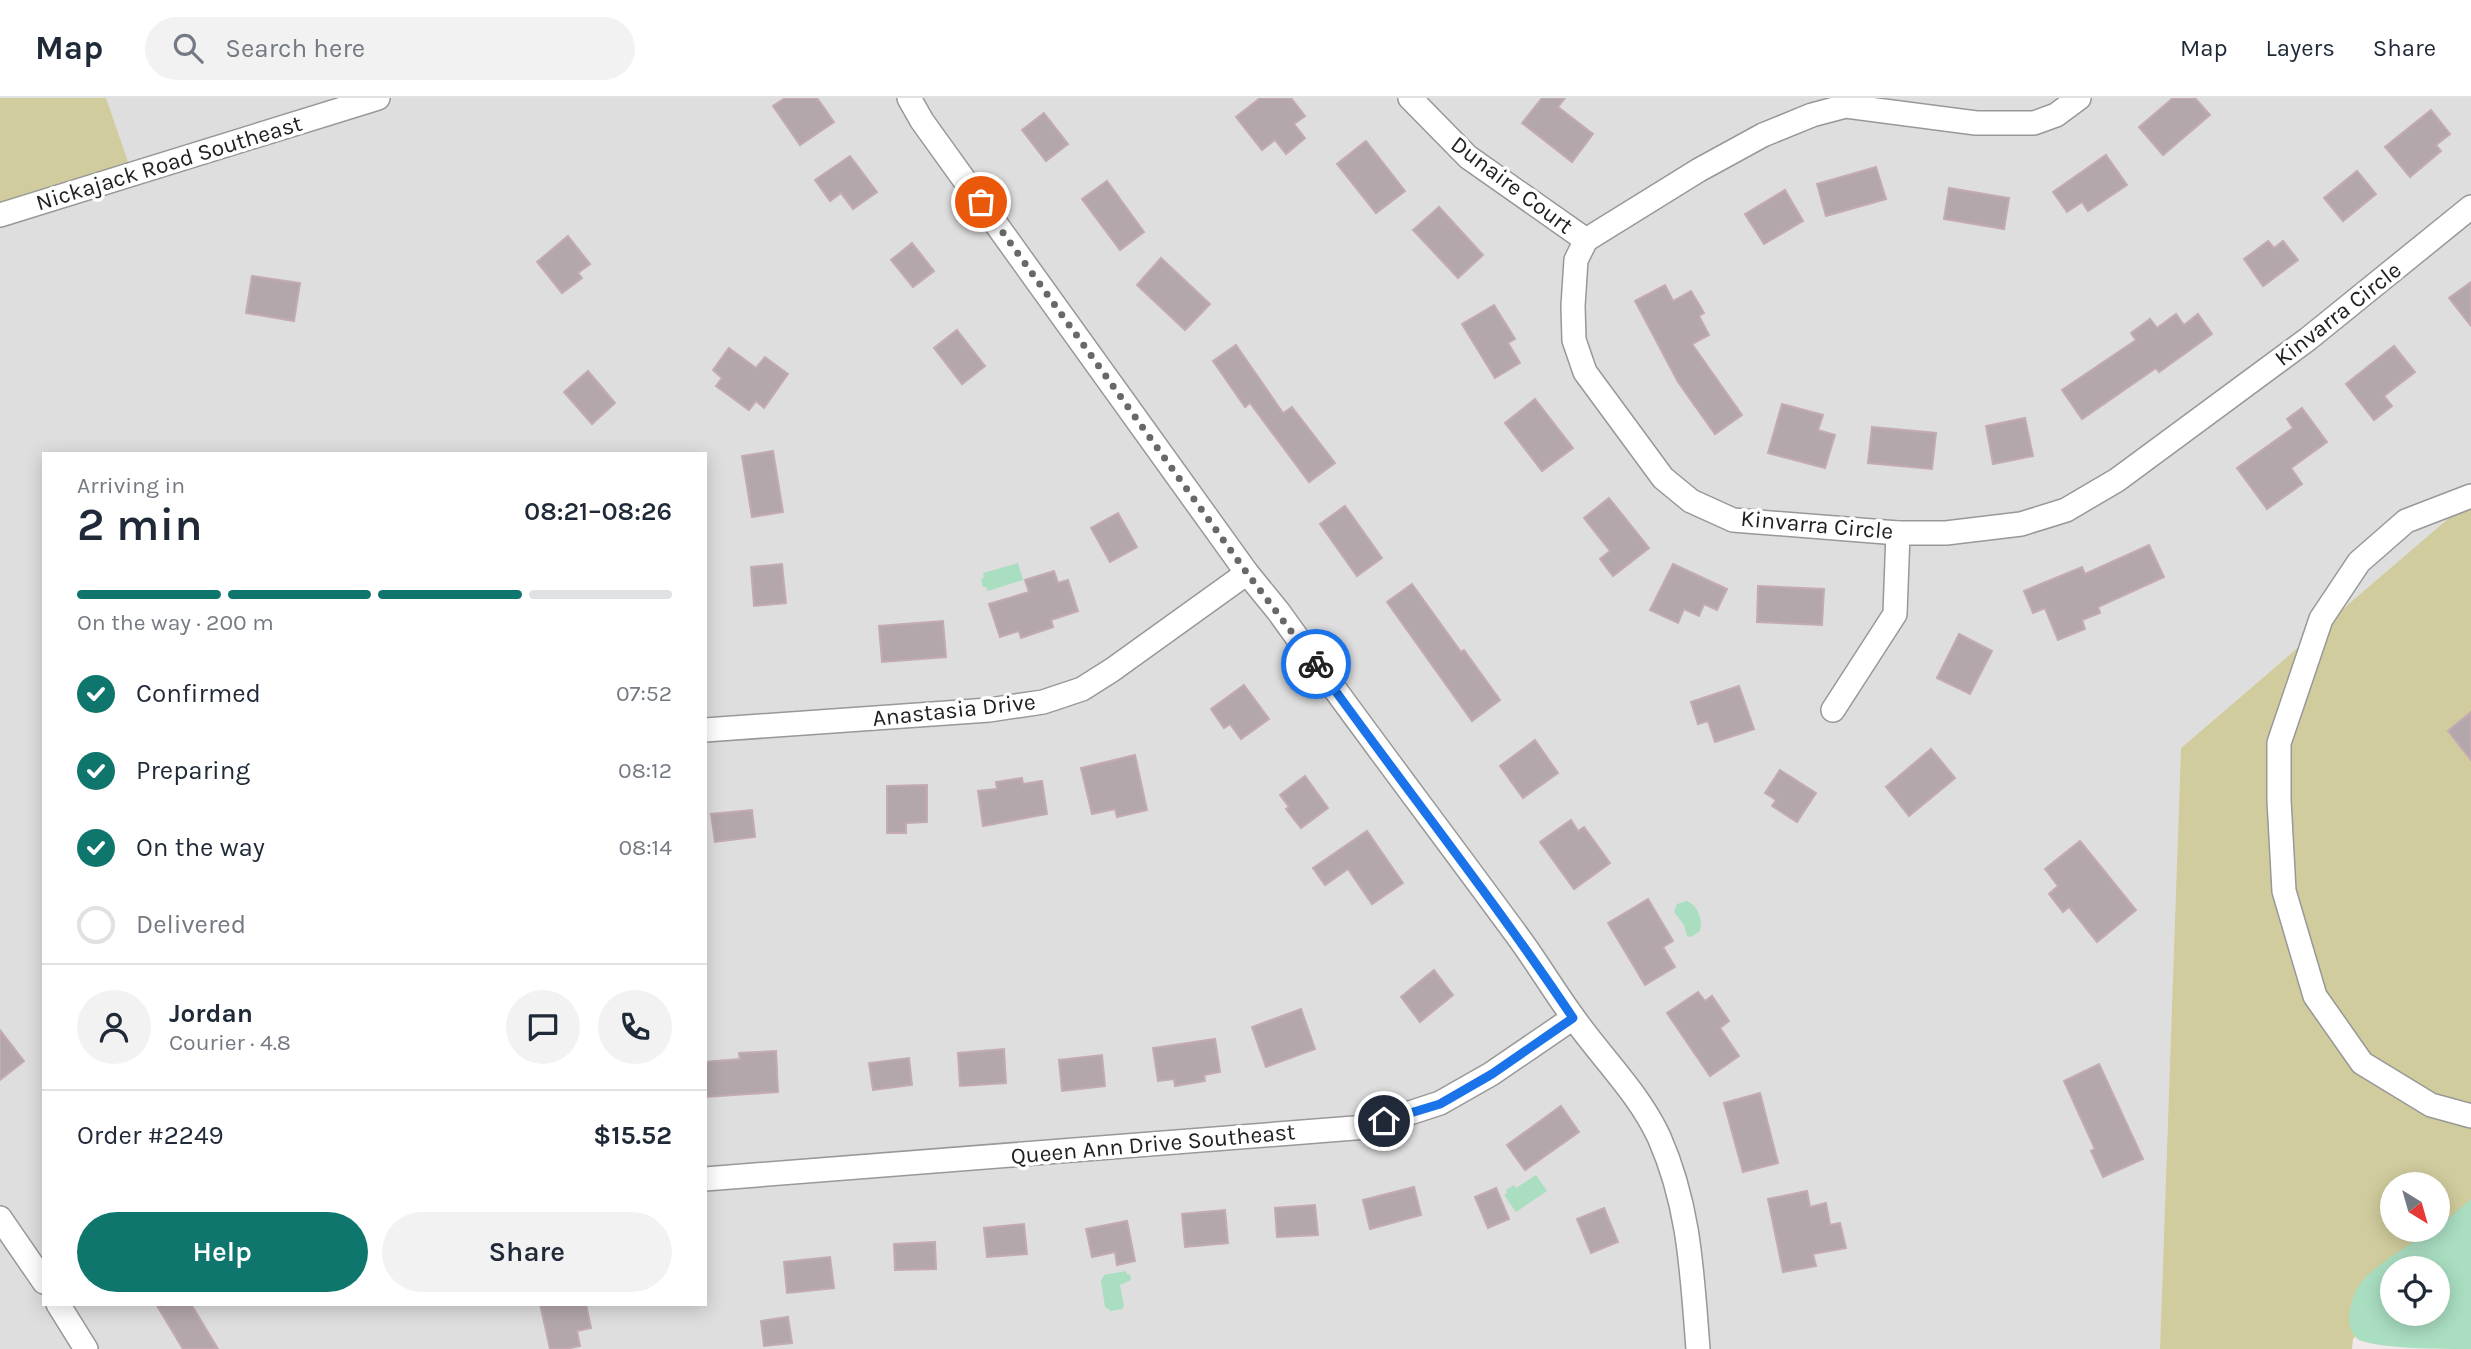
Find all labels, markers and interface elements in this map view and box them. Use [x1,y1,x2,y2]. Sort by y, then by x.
search box [145,17,635,80]
text: Map [35,29,103,67]
icon: search [169,29,207,67]
text: Search here [225,33,365,64]
text: Map [2180,34,2228,62]
text: Layers [2266,34,2335,62]
text: Share [2373,34,2436,62]
street label: Nickajack Road Southeast [33,110,306,216]
street label: Dunaire Court [1446,130,1579,240]
pin [951,172,1011,232]
icon: bag [962,183,1000,221]
street label: Kinvarra Circle [2269,256,2407,372]
text: Arriving in [77,472,185,499]
text: 08:21–08:26 [524,496,672,527]
text: 2 min [77,498,203,552]
street label: Kinvarra Circle [1740,505,1894,545]
text: On the way · 200 m [77,609,274,636]
courier [1281,629,1351,699]
icon: bike [1297,645,1335,683]
icon: check [77,675,115,713]
text: Confirmed [136,678,261,709]
text: 07:52 [616,680,672,707]
street label: Anastasia Drive [871,688,1037,732]
icon: check [77,752,115,790]
text: Preparing [136,755,250,786]
text: 08:12 [618,757,672,784]
icon: check [77,829,115,867]
text: On the way [136,832,265,863]
text: 08:14 [618,834,672,861]
text: Delivered [136,909,246,940]
button: person [77,990,151,1064]
button: chat [506,990,580,1064]
button: phone [598,990,672,1064]
text: Jordan [169,998,253,1029]
text: Courier · 4.8 [169,1029,291,1056]
pin [1354,1091,1414,1151]
icon: home [1365,1102,1403,1140]
street label: Queen Ann Drive Southeast [1010,1118,1297,1170]
text: Order #2249 [77,1120,224,1151]
text: $15.52 [593,1120,672,1151]
north arrow [2380,1172,2450,1242]
map controls [2380,1172,2450,1326]
button: Help [77,1212,368,1292]
button: Share [382,1212,672,1292]
button: locate [2380,1256,2450,1326]

